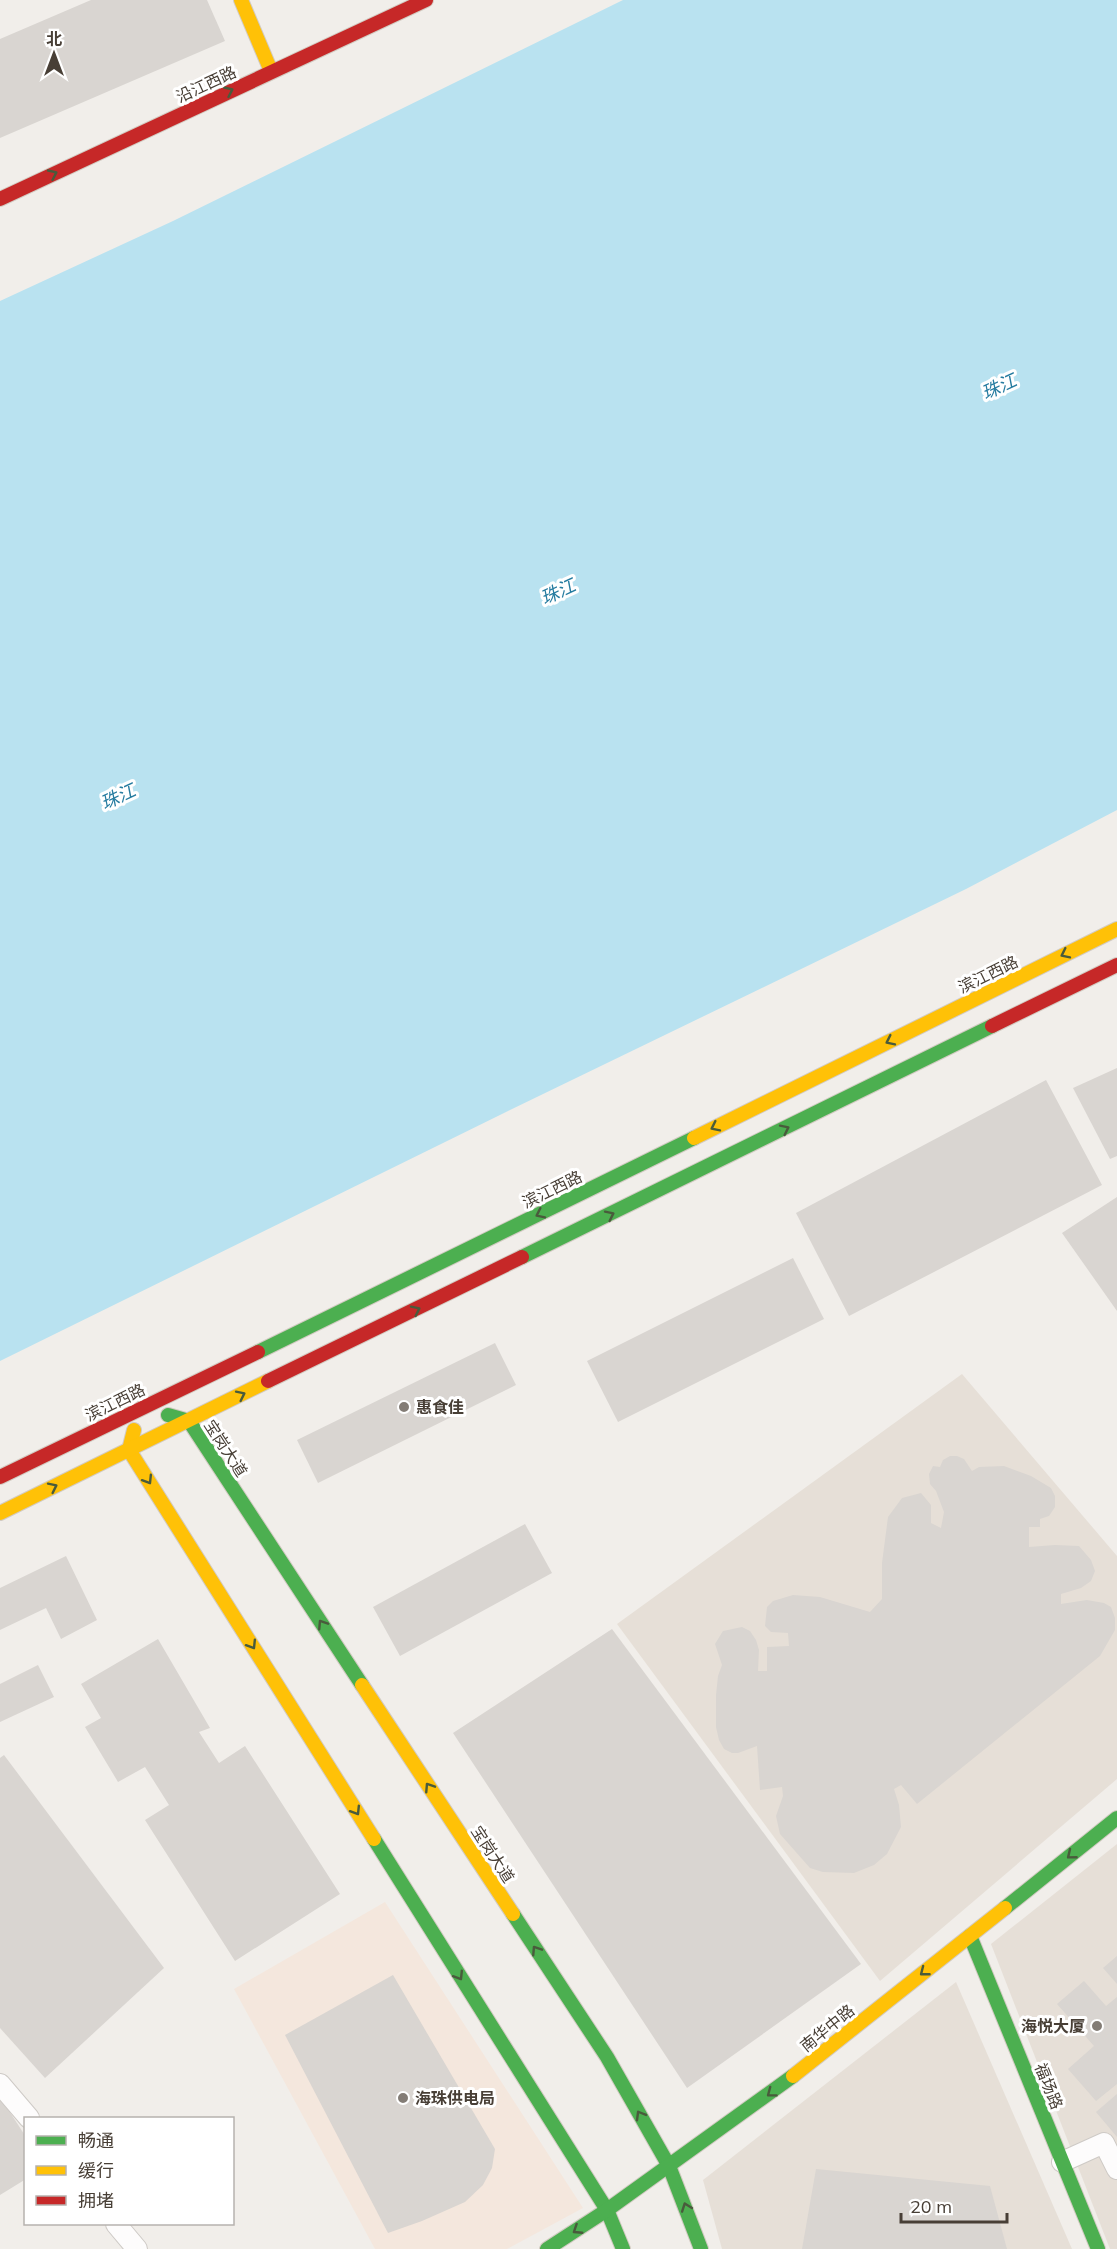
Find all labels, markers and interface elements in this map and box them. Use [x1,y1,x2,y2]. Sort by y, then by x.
north arrow [24,24,84,84]
text: 北 [46,29,62,49]
street label: 沿江西路 [173,61,239,107]
one-way arrow [223,87,234,99]
one-way arrow [46,169,57,181]
water label: 珠江 [978,368,1022,405]
water label: 珠江 [537,573,581,610]
water label: 珠江 [97,778,141,815]
one-way arrow [1060,947,1071,959]
street label: 滨江西路 [955,951,1021,997]
one-way arrow [885,1033,896,1045]
one-way arrow [710,1120,721,1131]
one-way arrow [779,1125,790,1136]
street label: 滨江西路 [519,1166,585,1212]
one-way arrow [535,1206,546,1218]
one-way arrow [604,1211,615,1222]
one-way arrow [410,1305,421,1317]
street label: 滨江西路 [82,1379,148,1425]
one-way arrow [235,1391,246,1403]
place label: 惠食佳 [416,1397,464,1417]
marker: 惠食佳 [397,1400,411,1414]
street label: 宝岗大道 [200,1416,252,1480]
one-way arrow [141,1474,153,1484]
one-way arrow [46,1483,57,1495]
one-way arrow [318,1620,329,1631]
one-way arrow [244,1639,255,1650]
one-way arrow [425,1783,436,1794]
one-way arrow [348,1804,359,1815]
street label: 宝岗大道 [467,1822,519,1886]
one-way arrow [1067,1847,1078,1858]
one-way arrow [532,1946,544,1956]
one-way arrow [920,1965,931,1976]
one-way arrow [452,1969,463,1980]
street label: 南华中路 [796,2000,858,2056]
place label: 海悦大厦 [1021,2016,1085,2036]
marker: 海悦大厦 [1090,2019,1104,2033]
street label: 福场路 [1031,2060,1067,2112]
one-way arrow [767,2086,778,2097]
place label: 海珠供电局 [415,2088,495,2108]
marker: 海珠供电局 [396,2091,410,2105]
one-way arrow [636,2111,647,2121]
legend [24,2117,234,2225]
text: 畅通 [78,2129,114,2152]
text: 缓行 [78,2159,114,2182]
scale bar [901,2186,1008,2224]
text: 拥堵 [78,2189,114,2212]
text: 20 m [910,2195,952,2218]
one-way arrow [680,2202,693,2213]
one-way arrow [573,2223,584,2234]

